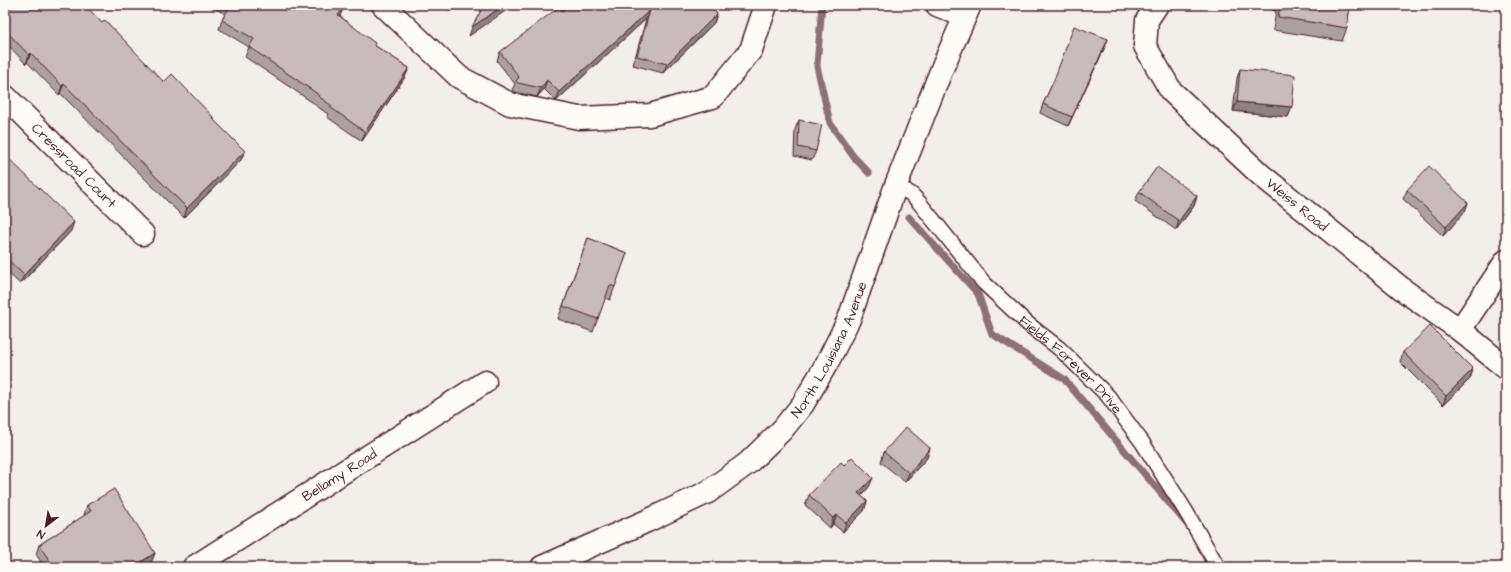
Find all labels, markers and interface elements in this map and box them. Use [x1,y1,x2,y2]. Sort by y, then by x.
street label: Cressroad Court [27,119,121,213]
street label: Weiss Road [1261,174,1332,236]
street label: North Louisiana Avenue [787,278,873,422]
street label: Fields Forever Drive [1014,311,1127,419]
street label: Bellamy Road [298,444,381,507]
north arrow [26,506,66,546]
text: N [34,526,48,542]

